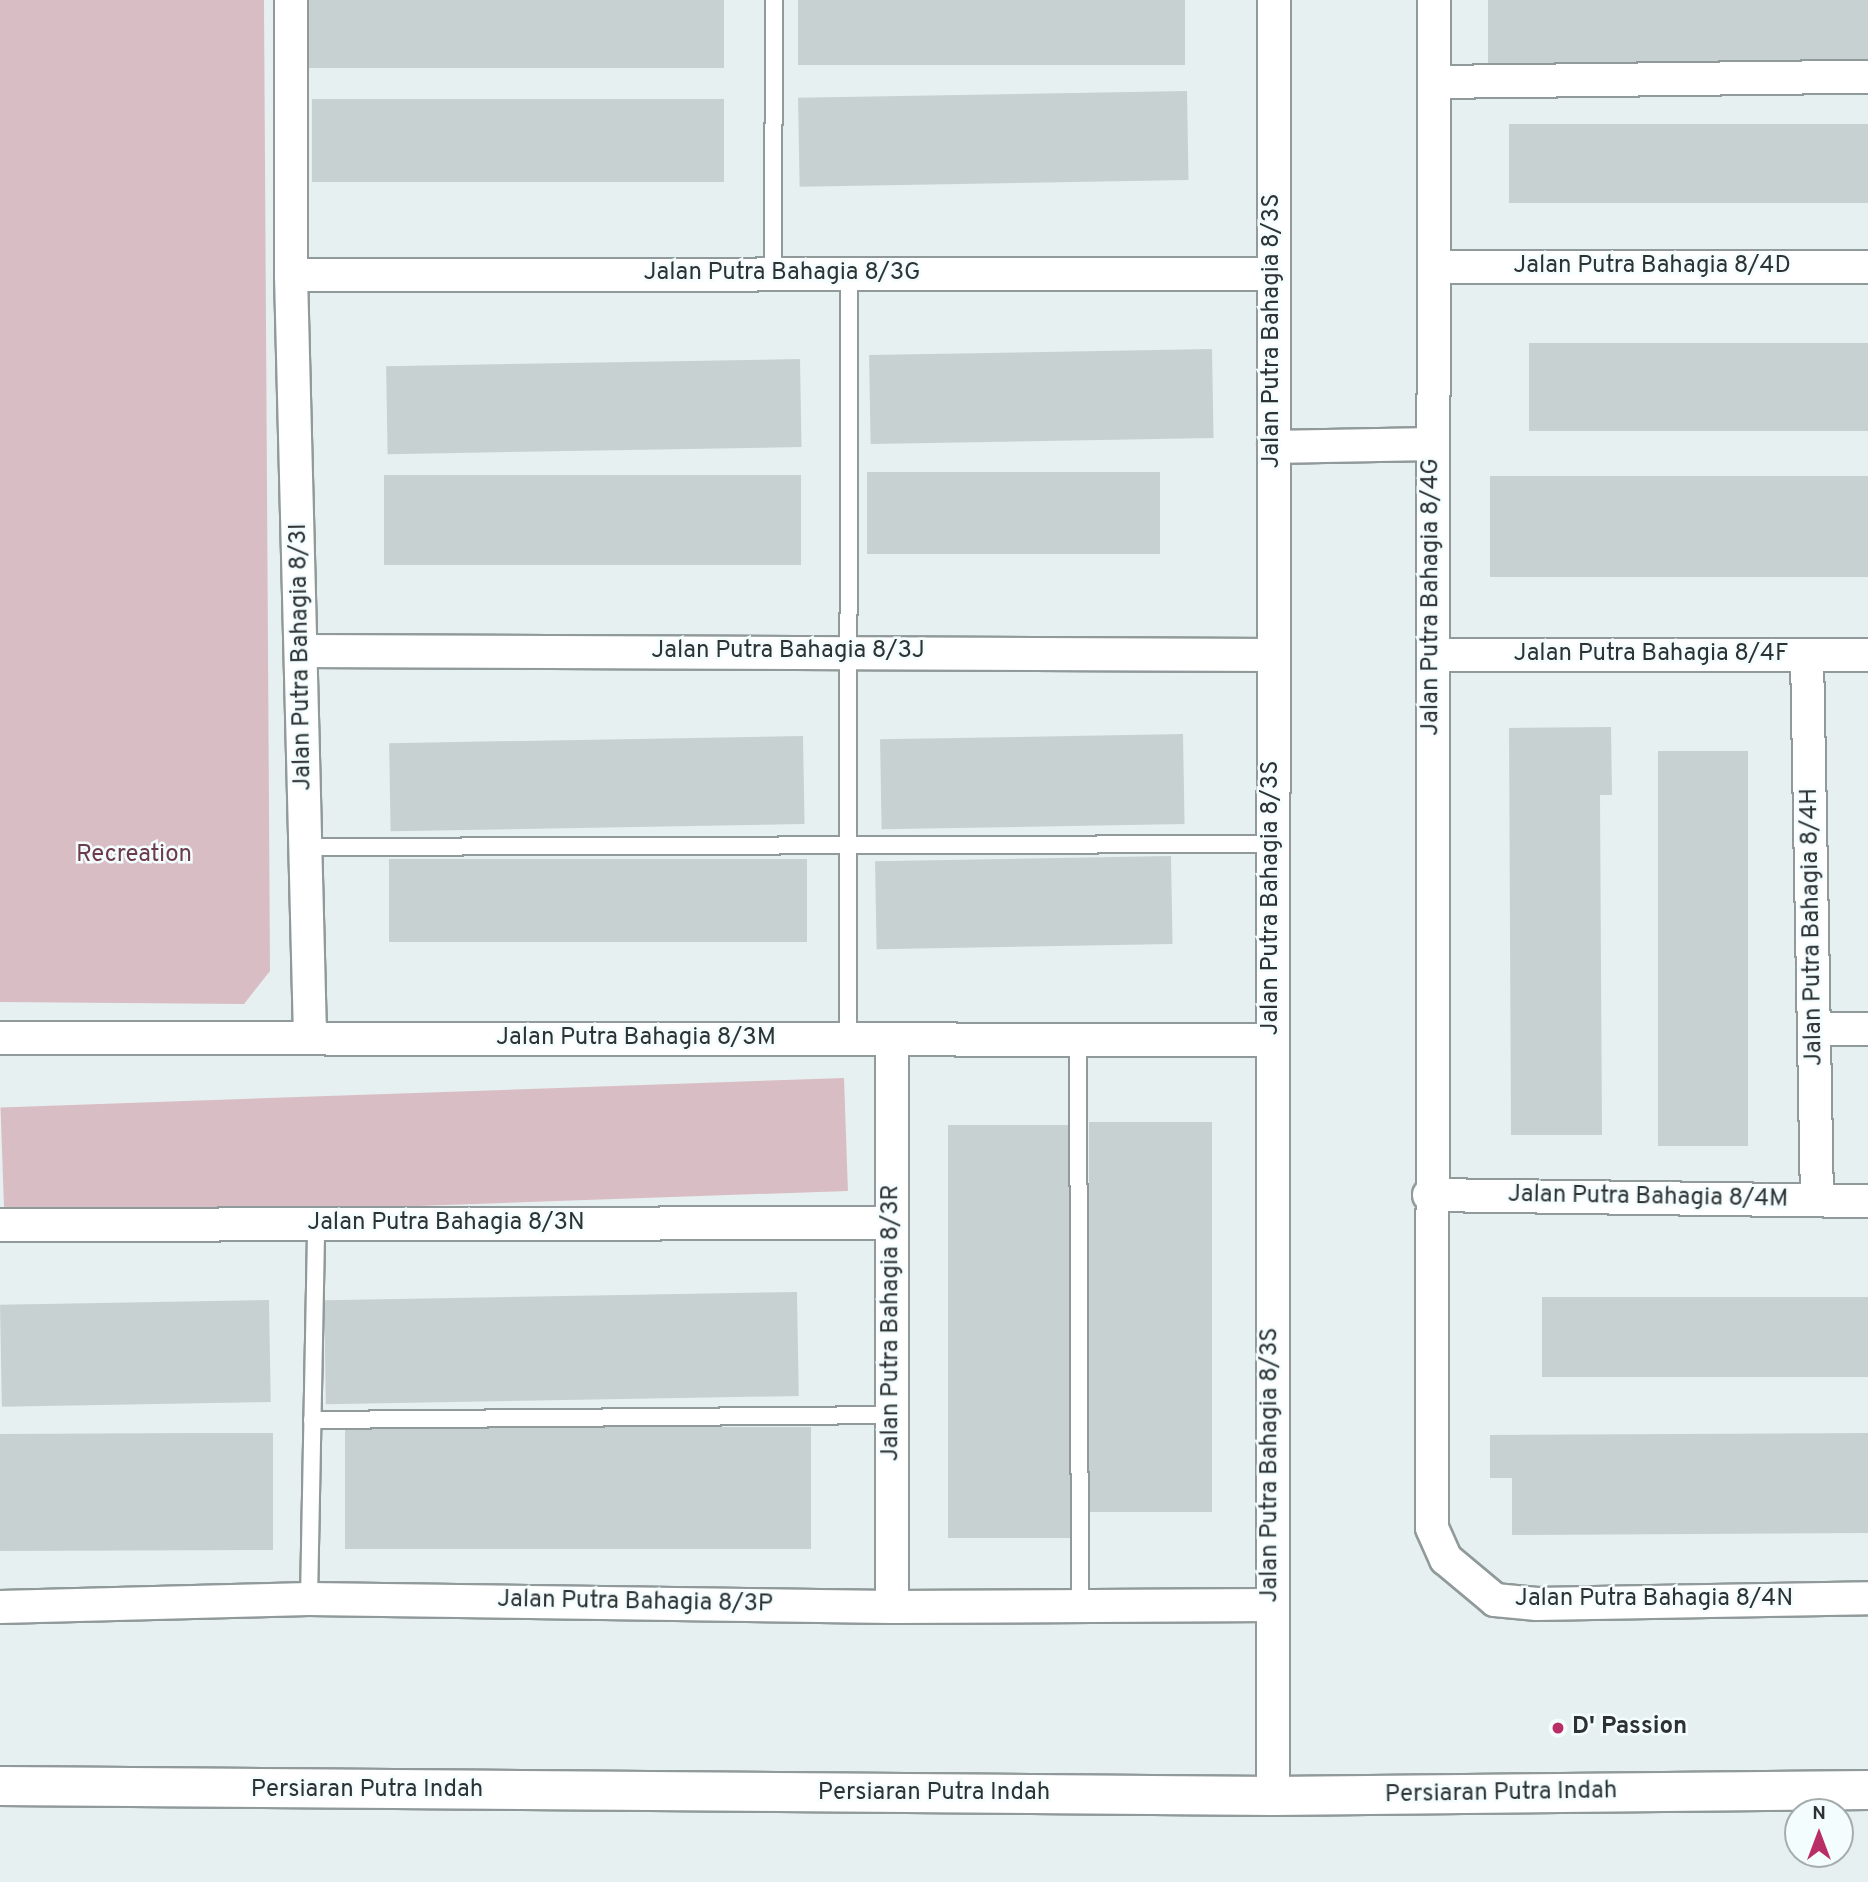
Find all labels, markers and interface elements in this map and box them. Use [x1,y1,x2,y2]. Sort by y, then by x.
street label: Jalan Putra Bahagia 8/3S [1259,193,1287,469]
street label: Jalan Putra Bahagia 8/4D [1513,253,1791,281]
street label: Jalan Putra Bahagia 8/3G [643,260,921,288]
street label: Jalan Putra Bahagia 8/4G [1418,458,1446,736]
street label: Jalan Putra Bahagia 8/3I [285,523,319,791]
street label: Jalan Putra Bahagia 8/3J [651,638,925,666]
street label: Jalan Putra Bahagia 8/4F [1514,641,1788,669]
street label: Jalan Putra Bahagia 8/3S [1258,760,1286,1036]
street label: Jalan Putra Bahagia 8/4H [1796,788,1830,1066]
park label: Recreation [76,842,192,870]
street label: Jalan Putra Bahagia 8/3M [496,1025,776,1053]
street label: Jalan Putra Bahagia 8/4M [1507,1181,1789,1215]
street label: Jalan Putra Bahagia 8/3R [878,1185,906,1461]
street label: Jalan Putra Bahagia 8/3N [307,1210,585,1238]
street label: Jalan Putra Bahagia 8/3S [1257,1327,1285,1603]
street label: Jalan Putra Bahagia 8/3P [497,1586,773,1620]
street label: Jalan Putra Bahagia 8/4N [1515,1586,1793,1614]
place label: D' Passion [1572,1714,1687,1742]
marker: D' Passion [1550,1720,1566,1736]
street label: Persiaran Putra Indah [251,1777,483,1805]
street label: Persiaran Putra Indah [1385,1778,1617,1810]
street label: Persiaran Putra Indah [818,1780,1050,1808]
north arrow [1784,1798,1854,1868]
text: N [1812,1802,1826,1826]

